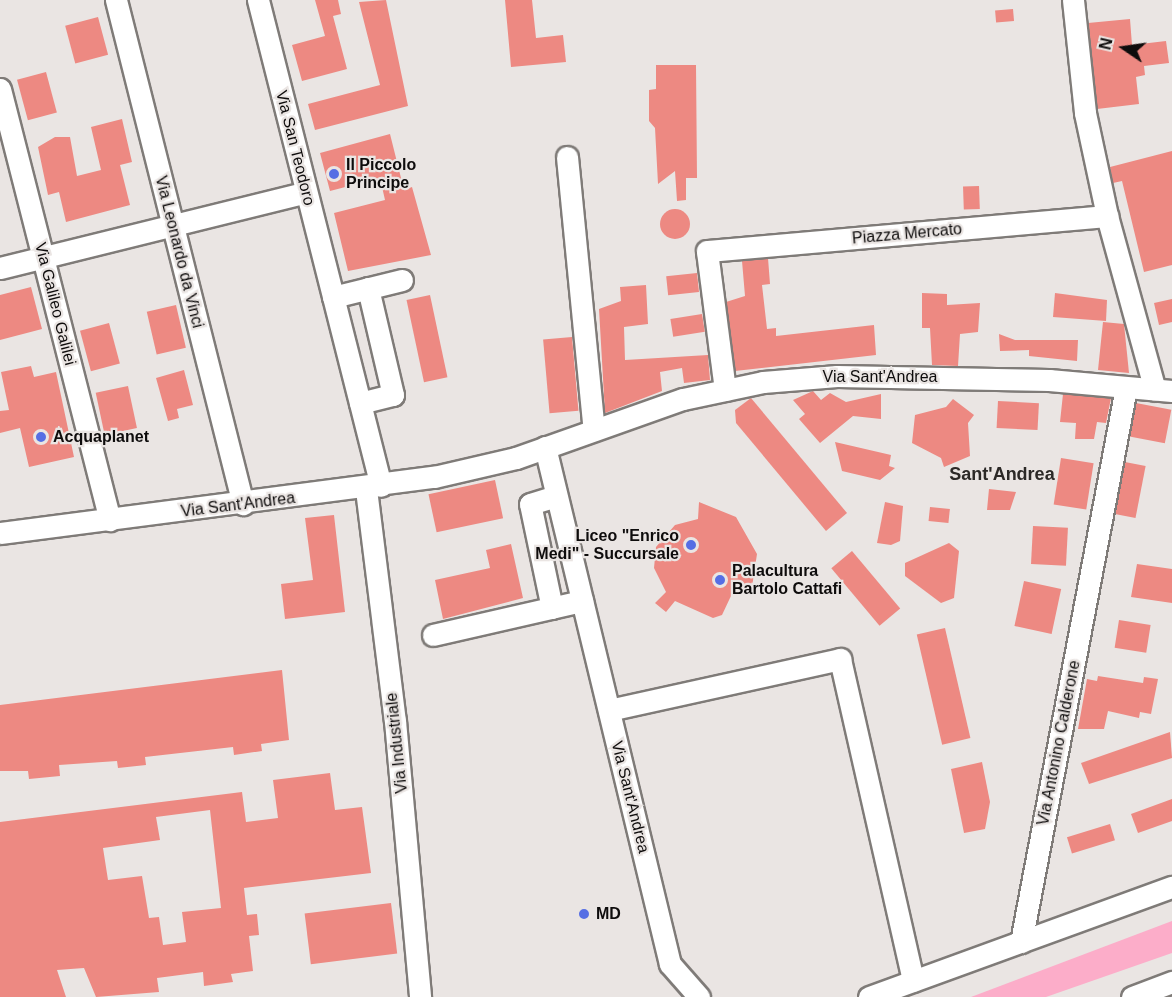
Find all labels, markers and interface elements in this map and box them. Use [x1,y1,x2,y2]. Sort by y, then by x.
north arrow [1094,18,1154,78]
text: N [1096,36,1116,51]
street label: Via San Teodoro [271,88,319,208]
place label: Il Piccolo Principe [346,155,416,193]
marker: Il Piccolo Principe [327,167,341,181]
street label: Via Leonardo da Vinci [151,174,207,330]
street label: Piazza Mercato [851,220,963,248]
street label: Via Galileo Galilei [30,241,80,367]
street label: Via Sant'Andrea [823,367,937,387]
place label: Acquaplanet [53,427,149,447]
marker: Acquaplanet [34,430,48,444]
district label: Sant'Andrea [949,463,1055,485]
street label: Via Sant'Andrea [180,488,296,522]
place label: Liceo "Enrico Medi" - Succursale [535,526,679,564]
marker: Liceo "Enrico Medi" - Succursale [684,538,698,552]
place label: Palacultura Bartolo Cattafi [732,561,842,599]
marker: Palacultura Bartolo Cattafi [713,573,727,587]
street label: Via Antonino Calderone [1033,658,1085,828]
street label: Via Industriale [382,692,412,794]
street label: Via Sant'Andrea [607,739,653,855]
place label: MD [596,904,621,924]
marker: MD [577,907,591,921]

